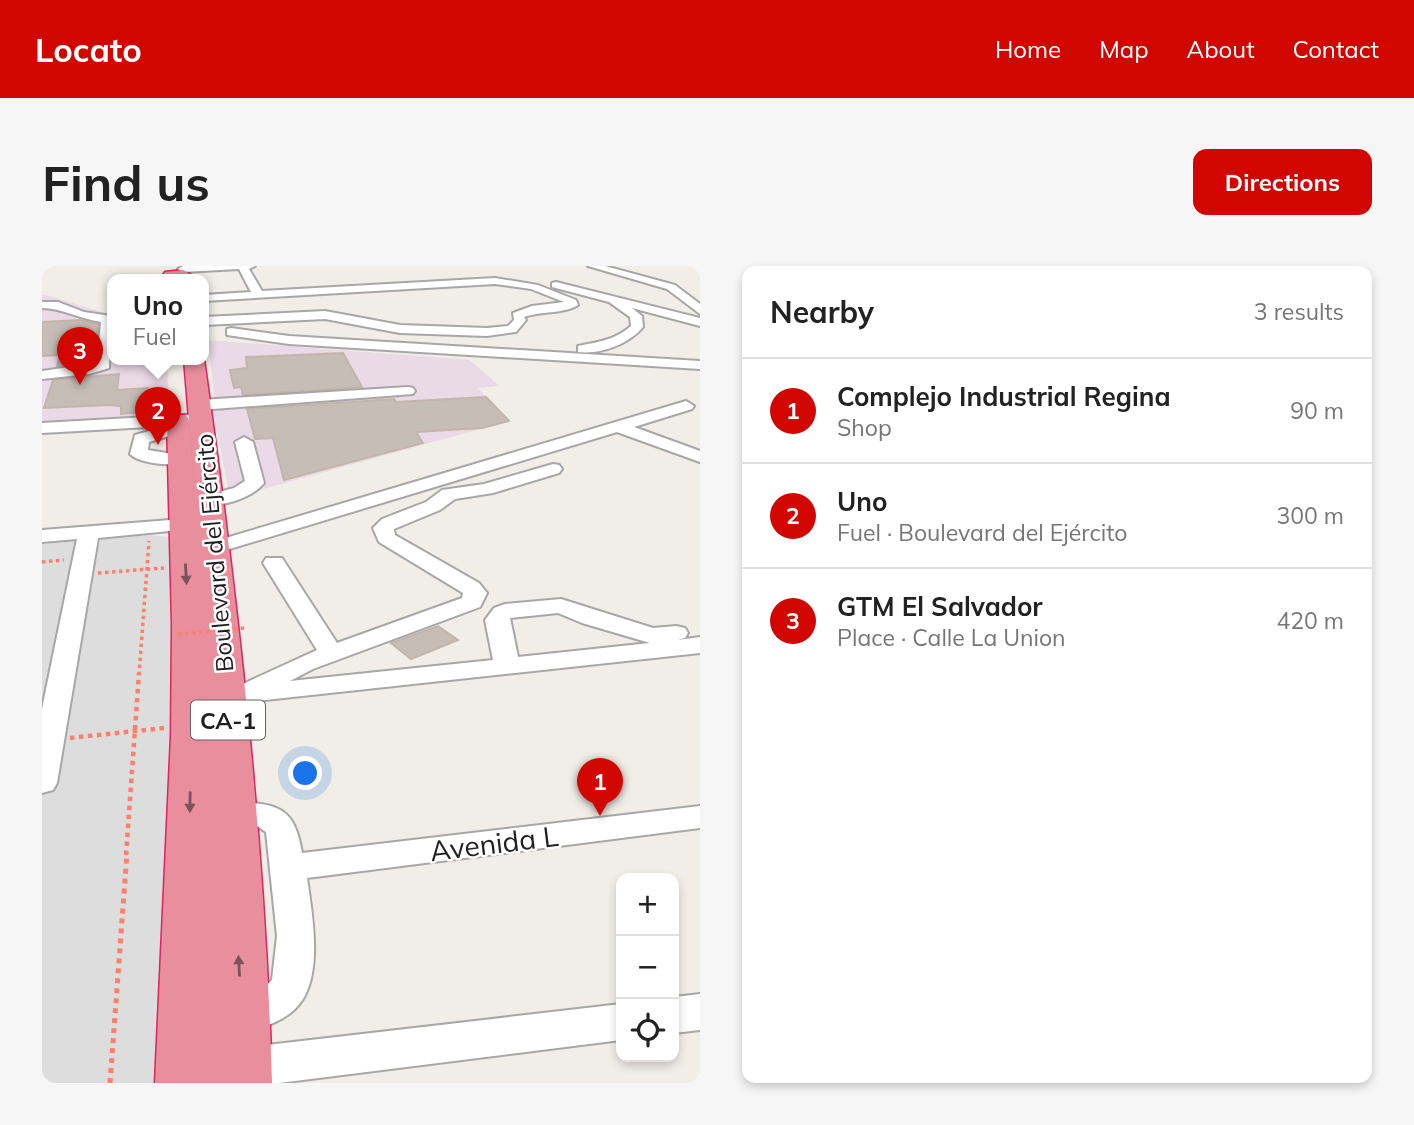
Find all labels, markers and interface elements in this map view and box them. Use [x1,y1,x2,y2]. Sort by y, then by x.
text: Locato [35,29,142,70]
text: Home [995,34,1061,64]
text: Map [1099,34,1149,64]
text: About [1187,34,1255,64]
text: Contact [1293,34,1379,64]
button: Directions [1193,149,1372,215]
text: Find us [42,152,210,213]
popup [107,274,209,365]
text: Uno [133,289,183,322]
text: Nearby [770,293,874,331]
text: 3 results [1254,297,1344,326]
text: Fuel [133,322,177,351]
pin: 3 [57,327,103,385]
text: Complejo Industrial Regina [837,380,1171,413]
pin: 2 [135,387,181,445]
text: 1 [786,396,800,425]
text: 90 m [1290,396,1344,425]
text: Shop [837,413,892,442]
street label: Boulevard del Ejército [189,433,239,673]
text: Uno [837,485,887,518]
text: 2 [786,501,800,530]
text: 300 m [1276,501,1344,530]
text: Fuel · Boulevard del Ejército [837,518,1127,547]
one-way arrow [180,563,191,585]
text: GTM El Salvador [837,590,1043,623]
text: 3 [786,606,800,635]
text: 420 m [1276,606,1344,635]
text: Place · Calle La Union [837,623,1066,652]
road number: CA-1 [191,701,265,740]
your location [288,756,322,790]
pin: 1 [577,758,623,816]
one-way arrow [184,791,195,813]
street label: Avenida L [428,818,560,868]
map controls [616,873,679,1062]
button: + [616,873,679,936]
button: − [616,936,679,999]
one-way arrow [234,955,245,977]
button: locate [616,999,679,1062]

